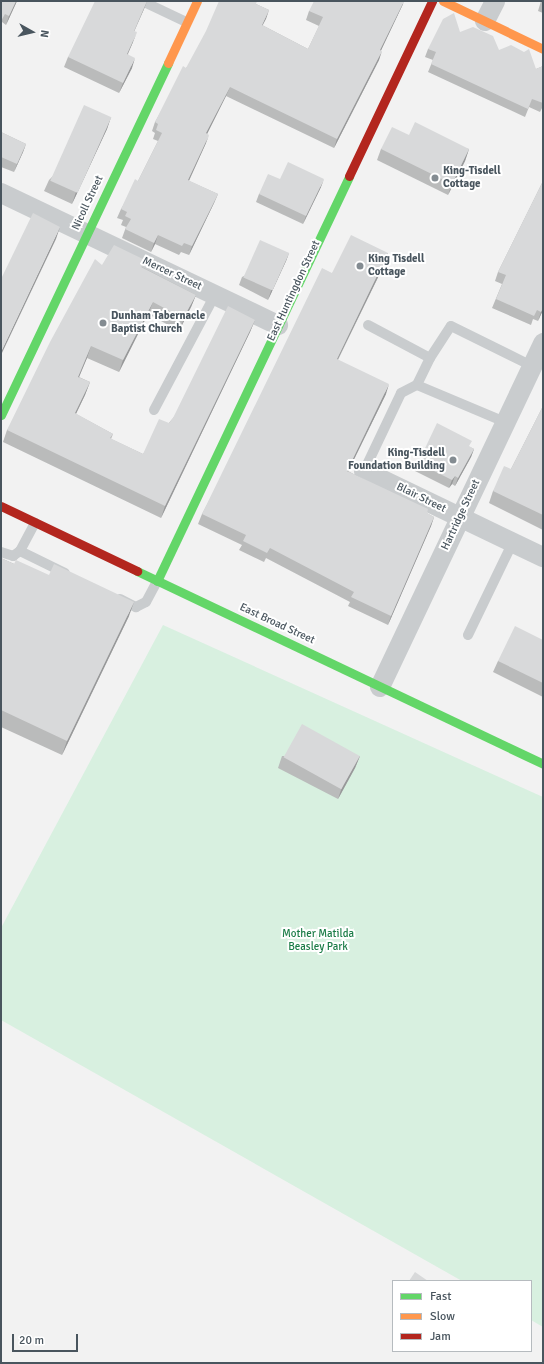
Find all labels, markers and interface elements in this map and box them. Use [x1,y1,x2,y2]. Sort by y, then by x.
north arrow [12,12,52,52]
text: N [37,29,51,38]
place label: King-Tisdell Cottage [443,165,501,191]
marker: King-Tisdell Cottage [430,173,440,183]
street label: Nicoll Street [70,174,106,232]
street label: East Huntingdon Street [265,239,323,343]
place label: King Tisdell Cottage [368,253,424,279]
street label: Mercer Street [140,254,204,294]
marker: King Tisdell Cottage [355,261,365,271]
place label: Dunham Tabernacle Baptist Church [111,310,205,336]
marker: Dunham Tabernacle Baptist Church [98,318,108,328]
place label: King-Tisdell Foundation Building [348,447,445,473]
marker: King-Tisdell Foundation Building [448,455,458,465]
street label: Hartridge Street [439,478,483,552]
street label: Blair Street [394,480,448,516]
street label: East Broad Street [237,601,317,647]
park label: Mother Matilda Beasley Park [282,928,354,954]
legend [392,1280,532,1352]
text: Fast [430,1289,451,1304]
text: Slow [430,1309,455,1324]
scale bar [14,1326,80,1352]
text: Jam [430,1329,451,1344]
text: 20 m [19,1333,44,1348]

